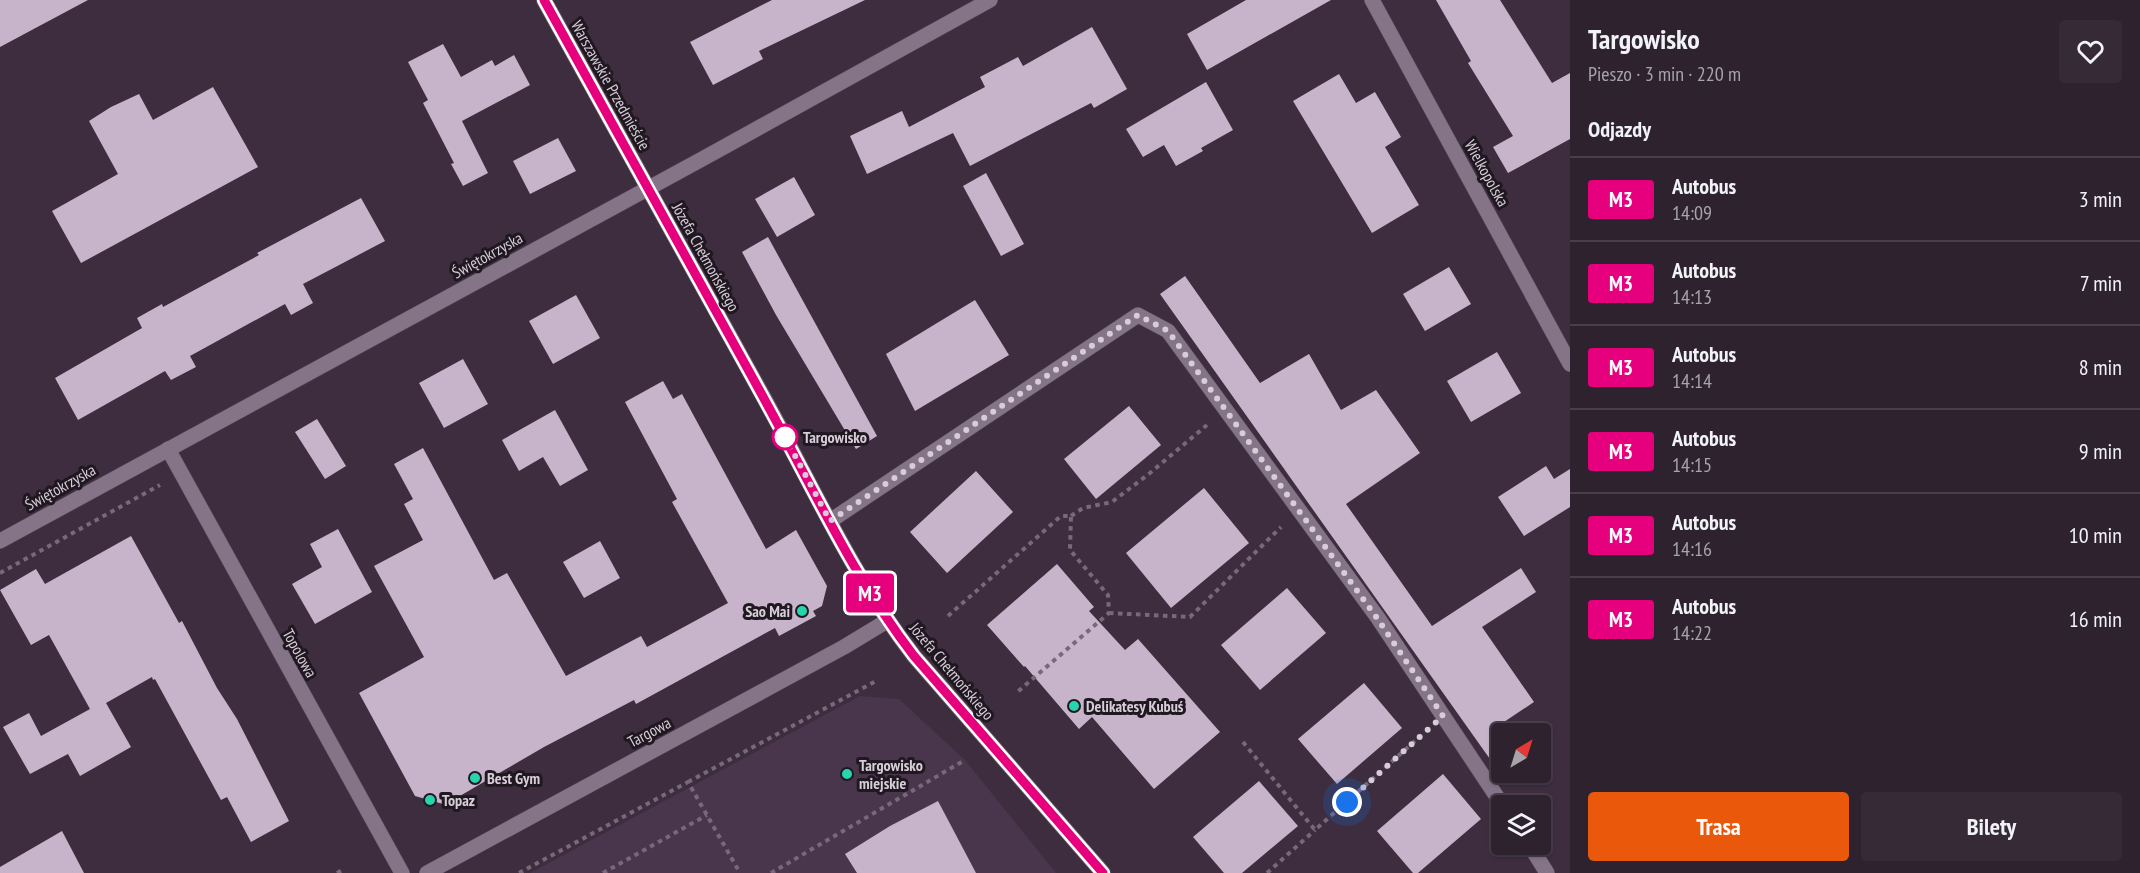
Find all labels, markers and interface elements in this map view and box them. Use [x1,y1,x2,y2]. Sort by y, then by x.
street label: Warszawskie Przedmieście [567,17,655,153]
text: Targowisko [1588,20,1700,57]
button: heart [2059,20,2122,83]
text: Pieszo · 3 min · 220 m [1588,61,1741,87]
text: Odjazdy [1588,115,1651,143]
street label: Wielkopolska [1461,136,1513,210]
text: Autobus [1672,172,1736,200]
text: 3 min [2079,185,2122,213]
text: M3 [1609,186,1633,213]
street label: Józefa Chełmońskiego [667,198,744,315]
text: 14:09 [1672,200,1712,226]
street label: Świętokrzyska [448,227,526,283]
text: Autobus [1672,256,1736,284]
text: 7 min [2080,269,2122,297]
text: M3 [1609,270,1633,297]
text: 14:13 [1672,284,1712,310]
text: Autobus [1672,340,1736,368]
text: 8 min [2079,353,2122,381]
text: M3 [1609,354,1633,381]
text: 14:14 [1672,368,1712,394]
marker: Targowisko [772,424,798,450]
text: Autobus [1672,424,1736,452]
place label: Targowisko [803,427,867,447]
text: 9 min [2079,437,2122,465]
text: M3 [1609,438,1633,465]
text: 14:15 [1672,452,1712,478]
street label: Świętokrzyska [21,459,99,515]
text: Autobus [1672,508,1736,536]
text: 10 min [2069,521,2122,549]
text: M3 [1609,522,1633,549]
text: 14:16 [1672,536,1712,562]
line badge: M3 [843,574,897,612]
text: M3 [858,580,882,607]
text: Autobus [1672,592,1736,620]
place label: Sao Mai [745,601,790,621]
marker: Sao Mai [795,604,809,618]
text: 16 min [2069,605,2122,633]
text: M3 [1609,606,1633,633]
street label: Józefa Chełmońskiego [905,617,999,724]
text: 14:22 [1672,620,1712,646]
street label: Topolowa [278,625,322,681]
place label: Delikatesy Kubuś [1086,696,1184,716]
marker: Delikatesy Kubuś [1067,699,1081,713]
street label: Targowa [624,712,674,752]
north arrow [1491,723,1551,783]
map controls [1491,723,1551,855]
place label: Targowisko miejskie [859,755,923,793]
marker: Targowisko miejskie [840,767,854,781]
place label: Best Gym [487,768,540,788]
marker: Best Gym [468,771,482,785]
your location [1332,787,1362,817]
place label: Topaz [442,790,475,810]
button: Trasa [1588,792,1849,861]
button: Bilety [1861,792,2122,861]
marker: Topaz [423,793,437,807]
button: layers [1491,795,1551,855]

